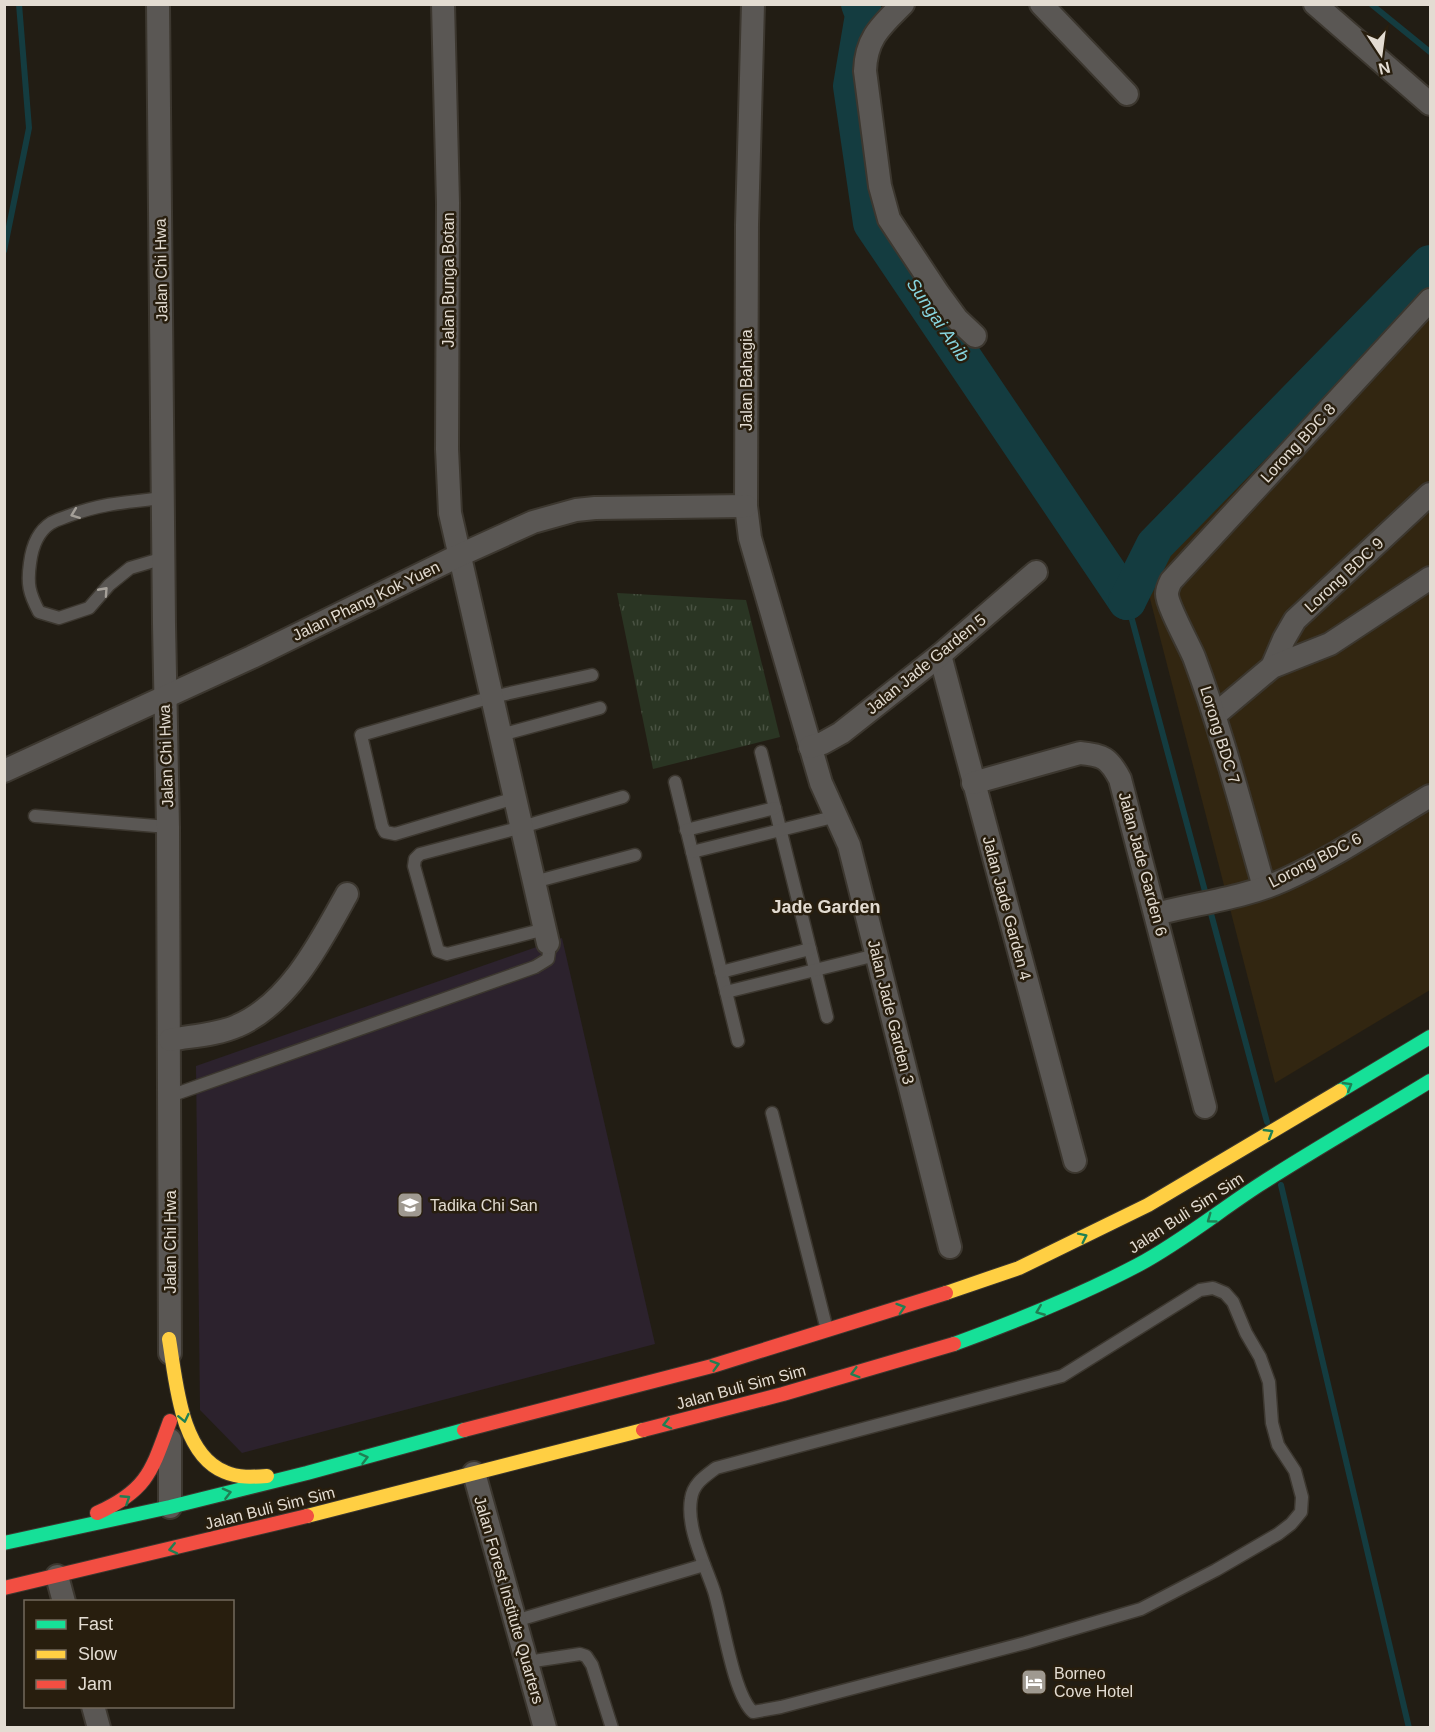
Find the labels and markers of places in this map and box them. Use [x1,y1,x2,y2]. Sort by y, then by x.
school or university icon: Tadika Chi San [395,1190,425,1220]
place label: Tadika Chi San [430,1197,538,1214]
place label: Borneo Cove Hotel [1054,1665,1133,1700]
hotel icon: Borneo Cove Hotel [1019,1667,1049,1697]

